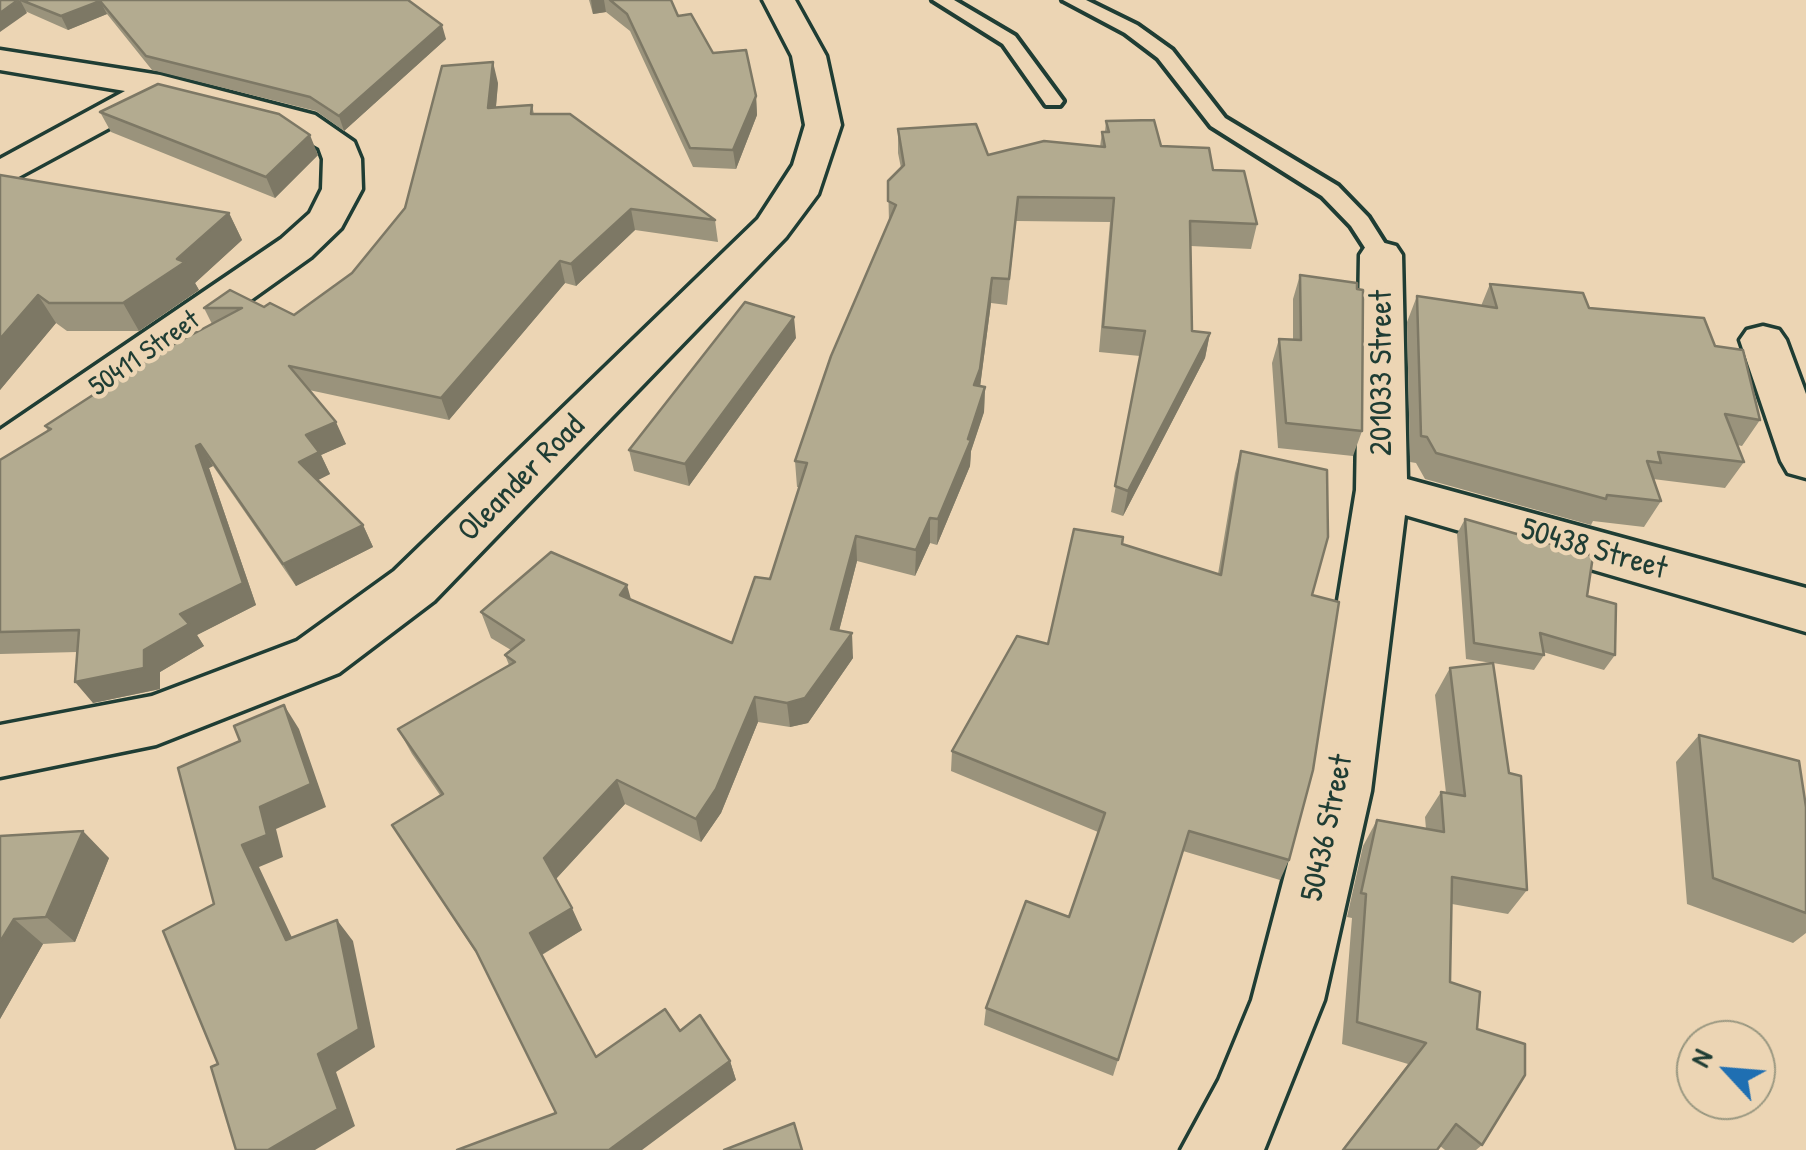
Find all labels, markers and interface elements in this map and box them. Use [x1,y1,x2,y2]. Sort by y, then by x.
street label: 201033 Street [1363,290,1401,456]
street label: 50411 Street [83,304,207,404]
street label: Oleander Road [451,408,593,550]
street label: 50438 Street [1517,511,1671,589]
street label: 50436 Street [1294,751,1362,905]
north arrow [1676,1020,1776,1120]
text: N [1680,1043,1721,1073]

